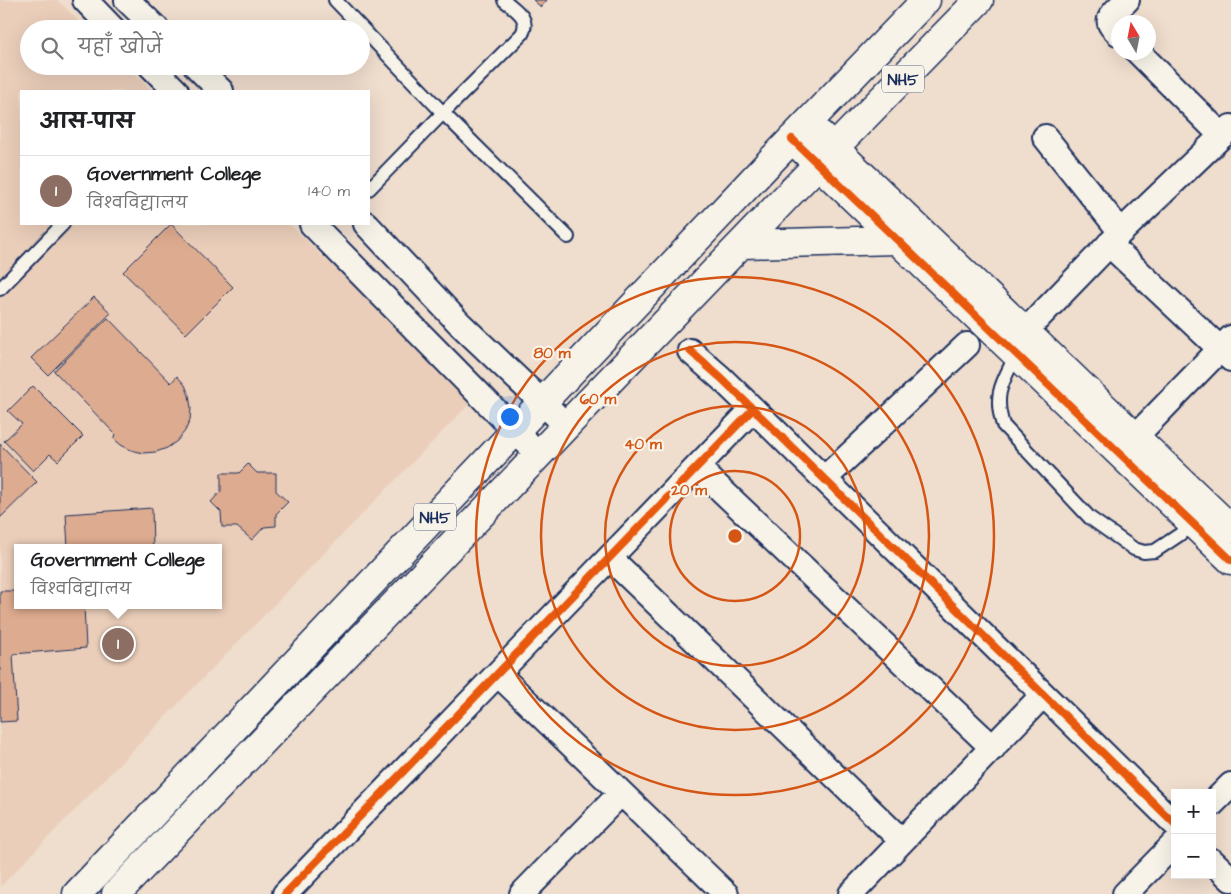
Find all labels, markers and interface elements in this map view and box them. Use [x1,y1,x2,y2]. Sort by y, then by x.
north arrow [1111,15,1156,60]
search box [20,20,370,75]
icon: search [38,34,66,62]
text: यहाँ खोजें [78,34,162,61]
road number: NH5 [882,66,924,92]
text: आस-पास [40,107,134,136]
text: Government College [87,161,261,188]
text: 1 [55,180,57,202]
text: 140 m [308,180,350,202]
text: विश्वविद्यालय [87,192,187,214]
text: 80 m [534,343,571,364]
text: 60 m [580,389,617,410]
your location [497,404,523,430]
text: 40 m [624,434,662,455]
text: 20 m [670,480,707,501]
road number: NH5 [414,504,456,530]
centre of rings [726,527,744,545]
popup [14,544,222,609]
text: Government College [31,547,205,574]
text: विश्वविद्यालय [31,578,131,600]
pin: 1 [102,625,134,663]
map controls [1171,789,1216,879]
button: + [1171,789,1216,834]
button: − [1171,834,1216,879]

